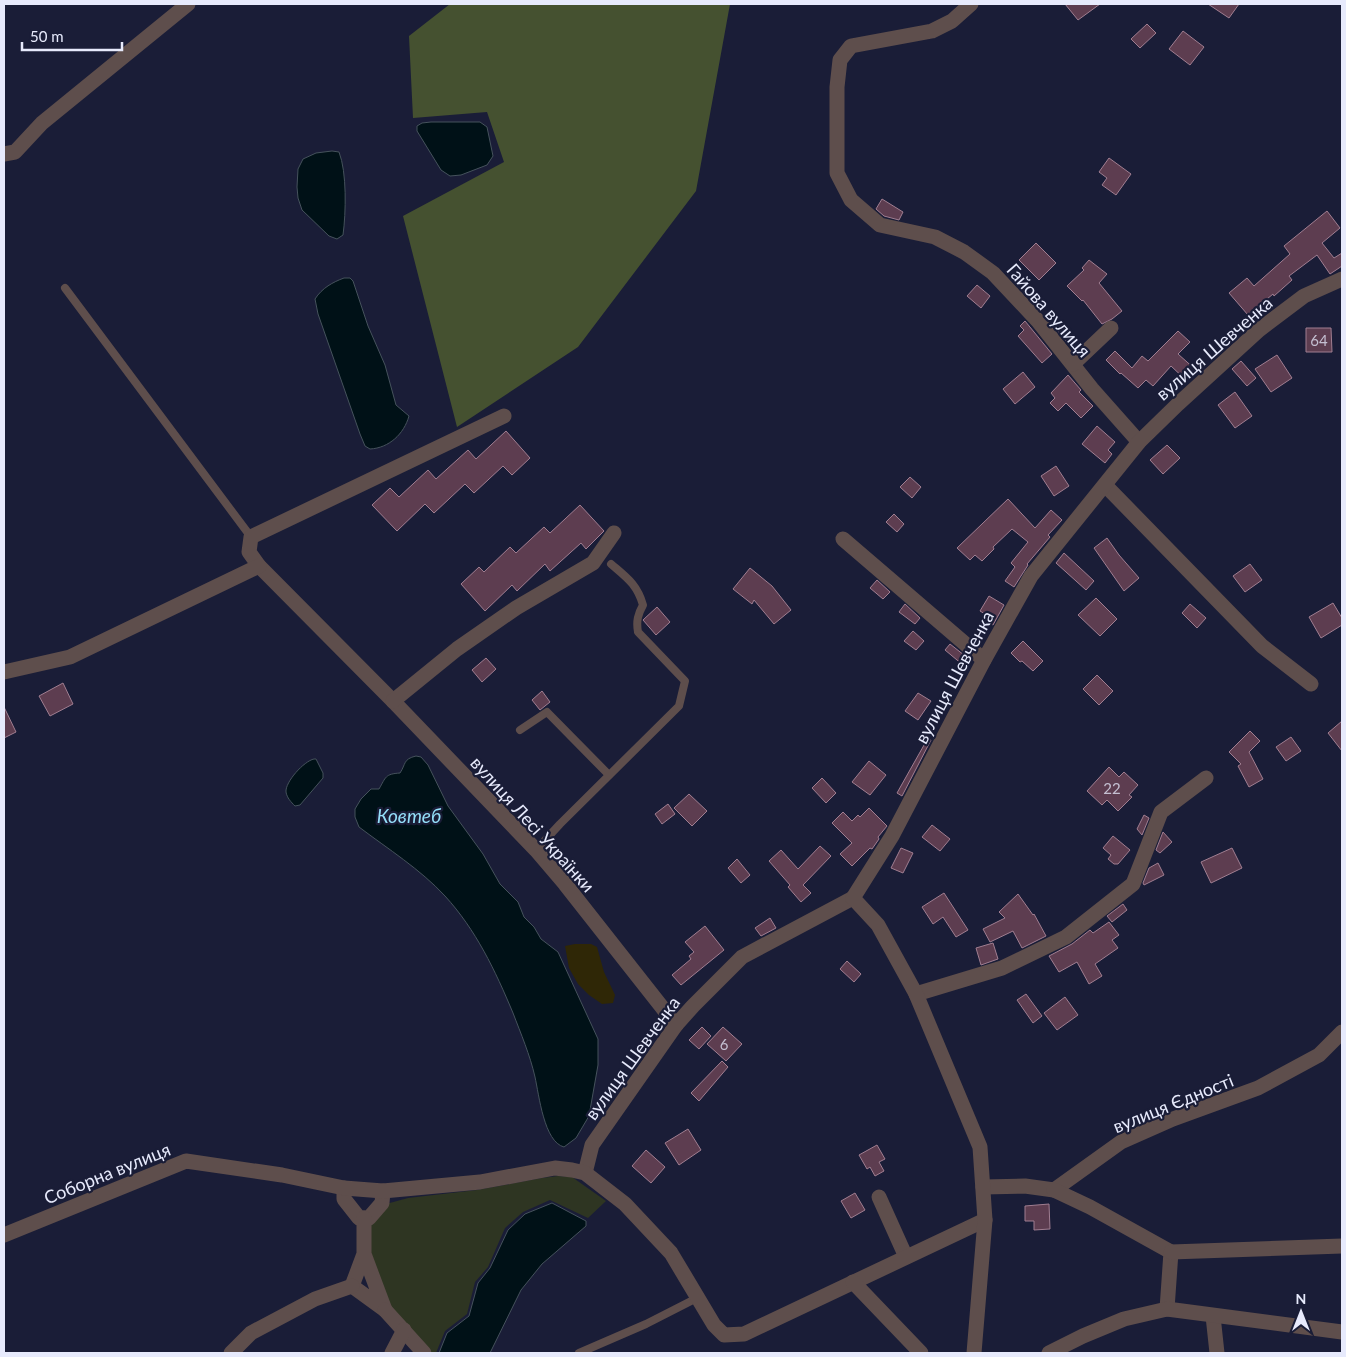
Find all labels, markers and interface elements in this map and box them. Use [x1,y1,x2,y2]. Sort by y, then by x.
scale bar [22,20,122,52]
text: 50 m [30,27,64,45]
street label: Гайова вулиця [1002,259,1096,361]
street label: вулиця Шевченка [1151,291,1277,405]
house number: 64 [1310,331,1328,349]
street label: вулиця Шевченка [910,607,998,747]
street label: вулиця Лесі Українки [466,752,600,896]
house number: 22 [1103,779,1121,797]
water label: Ковтеб [377,804,442,827]
street label: вулиця Шевченка [580,992,684,1124]
house number: 6 [720,1035,729,1053]
street label: вулиця Єдності [1110,1069,1236,1137]
street label: Соборна вулиця [41,1138,173,1208]
north arrow [1276,1287,1326,1337]
text: N [1296,1290,1306,1307]

